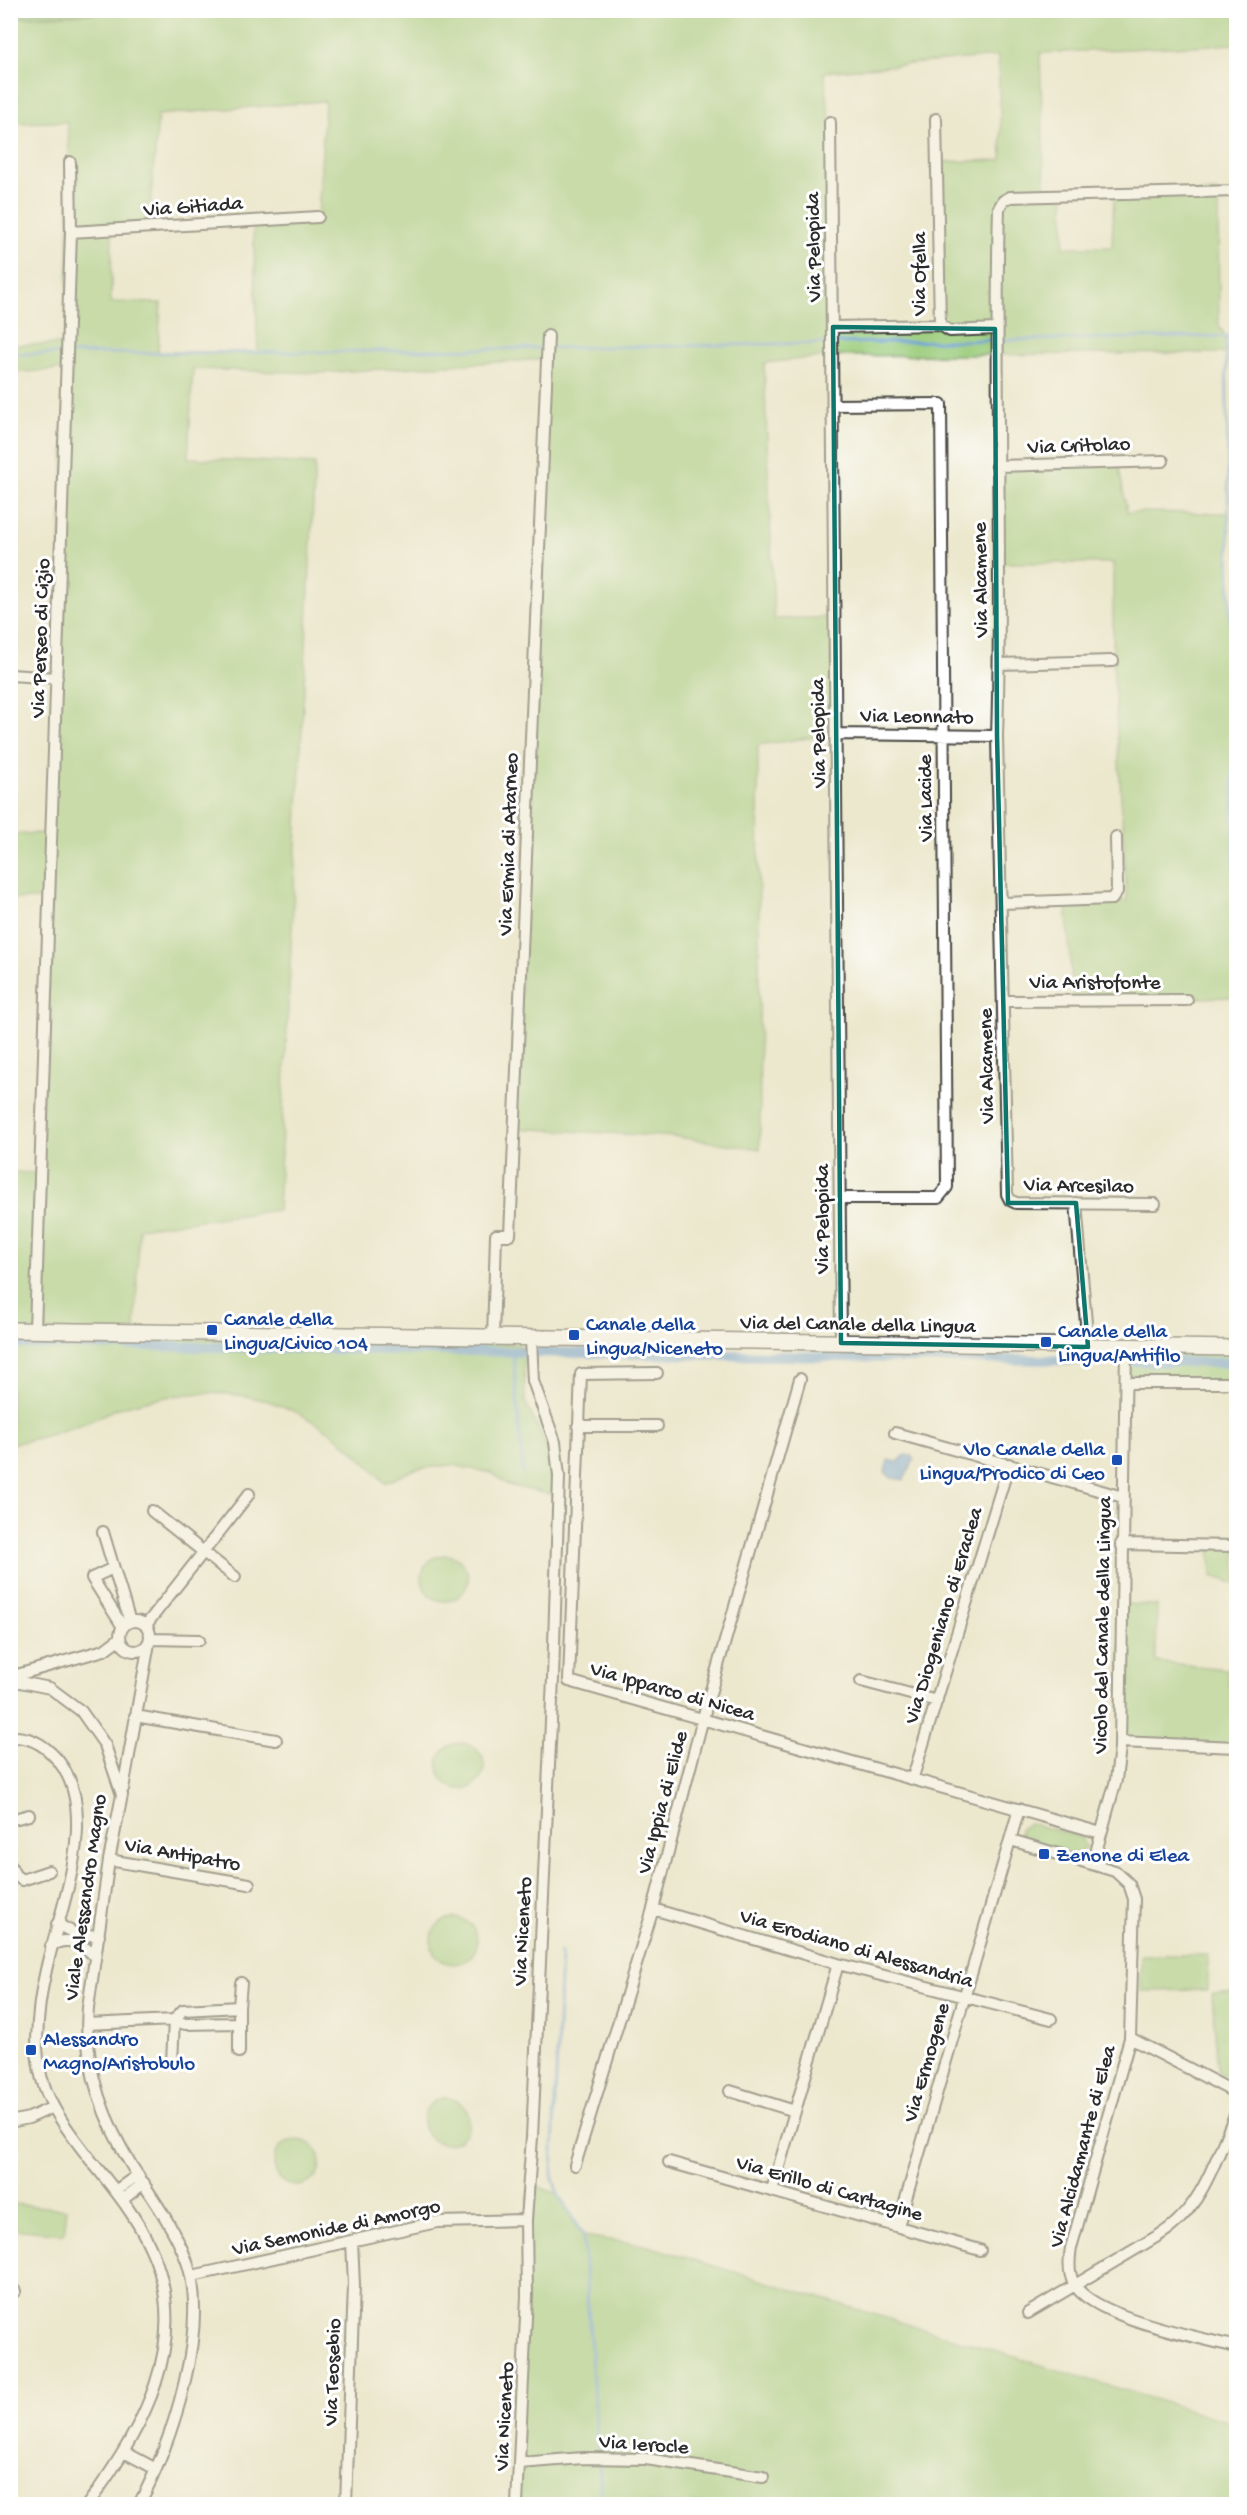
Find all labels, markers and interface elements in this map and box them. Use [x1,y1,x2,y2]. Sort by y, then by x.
street label: Via Pelopida [802,191,829,303]
street label: Via Gitiada [142,192,245,224]
street label: Via Ofella [909,231,934,317]
street label: Via Critolao [1026,433,1131,462]
street label: Via Alcamene [969,521,996,639]
street label: Via Perseo di Cizio [27,558,58,719]
street label: Via Pelopida [807,677,834,789]
street label: Via Leonnato [859,705,974,732]
street label: Via Ermia di Atarneo [495,752,526,937]
street label: Via Lacide [914,753,941,843]
street label: Via Aristofonte [1028,972,1162,997]
street label: Via Alcamene [975,1007,1002,1125]
street label: Via Pelopida [812,1163,837,1275]
street label: Via Arcesilao [1023,1174,1134,1201]
place label: Canale della Lingua/Civico 104 [224,1309,368,1358]
street label: Via del Canale della Lingua [739,1312,977,1341]
place label: Canale della Lingua/Niceneto [586,1314,723,1363]
place label: Canale della Lingua/Antifilo [1058,1321,1181,1370]
marker: Canale della Lingua/Civico 104 [205,1323,219,1337]
marker: Canale della Lingua/Niceneto [567,1328,581,1342]
marker: Canale della Lingua/Antifilo [1039,1335,1053,1349]
place label: Vlo Canale della Lingua/Prodico di Ceo [920,1439,1106,1488]
marker: Vlo Canale della Lingua/Prodico di Ceo [1110,1453,1124,1467]
street label: Vicolo del Canale della Lingua [1090,1495,1119,1755]
street label: Via Diogeniano di Eraclea [900,1503,991,1728]
street label: Via Ipparco di Nicea [586,1658,759,1729]
street label: Via Ippia di Elide [633,1728,696,1878]
street label: Viale Alessandro Magno [60,1793,114,2003]
street label: Via Antipatro [121,1834,242,1879]
place label: Zenone di Elea [1056,1845,1190,1870]
marker: Zenone di Elea [1037,1847,1051,1861]
street label: Via Niceneto [509,1876,540,1987]
street label: Via Erodiano di Alessandria [736,1905,977,1996]
street label: Via Ermogene [899,1999,958,2126]
place label: Alessandro Magno/Aristobulo [43,2029,195,2078]
street label: Via Alcidamante di Elea [1045,2042,1124,2252]
marker: Alessandro Magno/Aristobulo [24,2043,38,2057]
street label: Via Erillo di Cartagine [732,2151,926,2229]
street label: Via Semonide di Amorgo [229,2195,443,2264]
street label: Via Teosebio [320,2318,349,2427]
street label: Via Niceneto [491,2361,522,2472]
street label: Via Ierocle [597,2431,691,2462]

